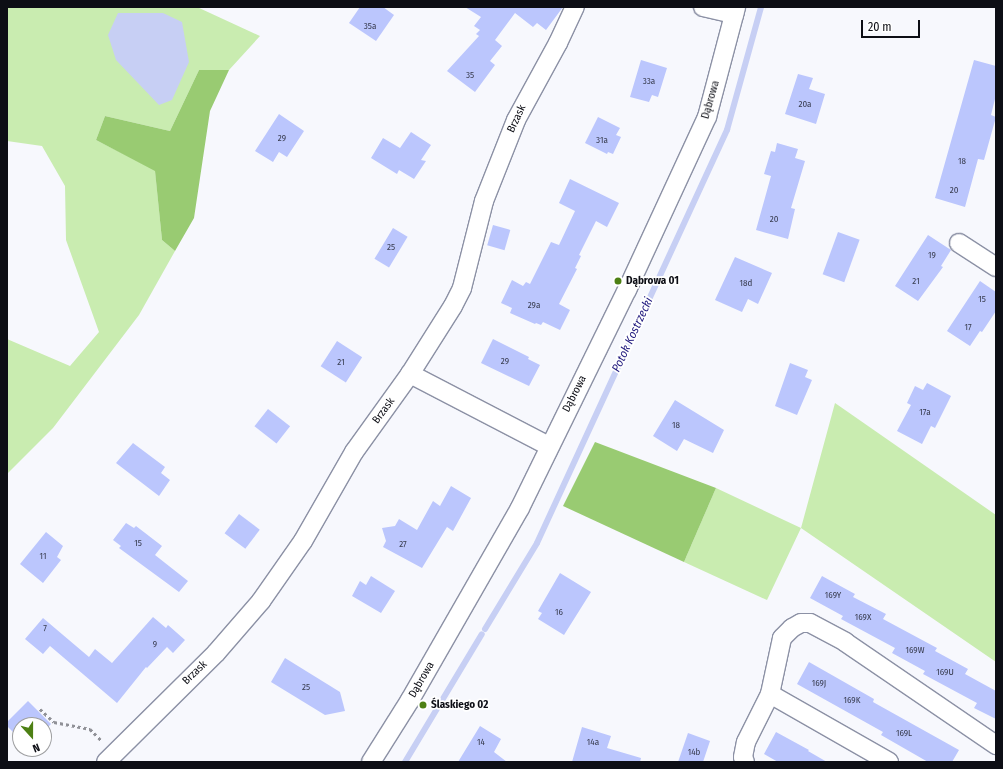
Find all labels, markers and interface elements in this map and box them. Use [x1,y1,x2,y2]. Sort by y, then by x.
scale bar [863,12,922,38]
text: 20 m [868,20,892,34]
house number: 35a [364,21,376,31]
house number: 35 [466,70,474,80]
house number: 33a [643,76,655,86]
street label: Dąbrowa [699,79,723,121]
house number: 20a [798,99,812,109]
street label: Brzask [505,103,529,135]
house number: 29 [278,133,286,143]
house number: 31a [596,135,608,145]
house number: 18 [958,156,966,166]
house number: 20 [950,185,958,195]
house number: 20 [770,214,778,224]
house number: 25 [387,242,395,252]
house number: 19 [928,250,936,260]
place label: Dąbrowa 01 [626,274,679,288]
marker: Dąbrowa 01 [613,276,623,286]
house number: 21 [912,276,920,286]
house number: 18d [740,278,752,288]
house number: 15 [978,294,986,304]
water label: Potok Kostrzecki [609,295,657,375]
house number: 29a [528,300,540,310]
house number: 17 [964,322,972,332]
house number: 29 [501,356,509,366]
house number: 21 [337,357,345,367]
street label: Dąbrowa [560,373,590,415]
street label: Brzask [370,395,398,427]
house number: 17a [919,407,931,417]
house number: 18 [672,420,680,430]
house number: 15 [134,538,142,548]
house number: 27 [399,539,407,549]
house number: 11 [40,551,46,561]
house number: 169Y [825,590,841,600]
house number: 16 [555,607,563,617]
house number: 169X [855,612,871,622]
house number: 7 [43,623,47,633]
house number: 9 [153,639,157,649]
house number: 169W [906,645,924,655]
street label: Brzask [180,658,210,688]
street label: Dąbrowa [406,660,438,700]
house number: 169U [936,667,954,677]
house number: 169J [812,678,826,688]
house number: 25 [302,682,310,692]
house number: 169K [844,695,860,705]
place label: Ślaskiego 02 [431,698,488,712]
marker: Ślaskiego 02 [418,700,428,710]
north arrow [12,717,52,757]
house number: 169L [896,728,912,738]
house number: 14 [477,737,485,747]
house number: 14a [587,737,599,747]
text: N [31,740,42,755]
house number: 14b [688,747,700,757]

